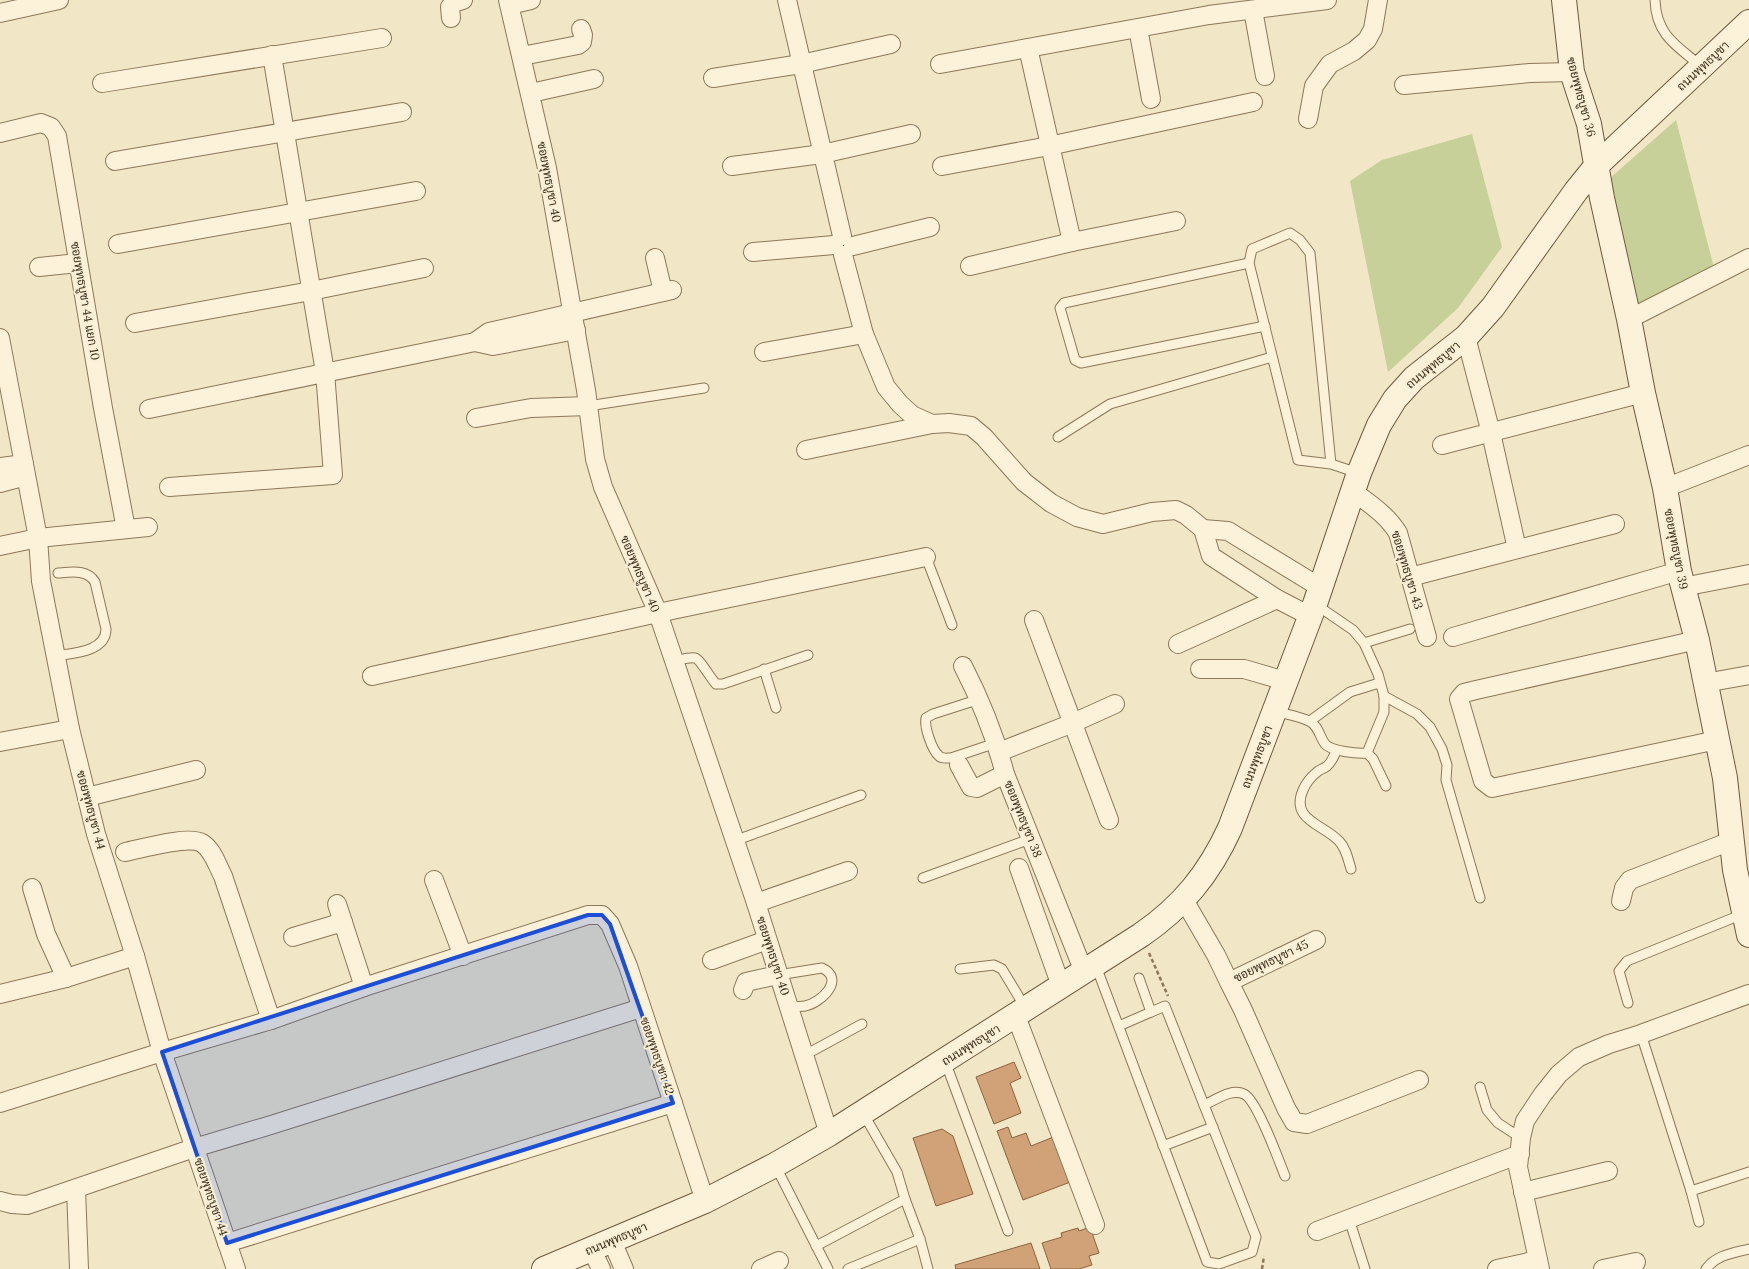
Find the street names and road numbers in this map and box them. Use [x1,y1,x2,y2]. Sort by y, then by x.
street label: ถนนพุทธบูชา [1673,38,1733,95]
street label: ซอยพุทธบูชา 36 [1562,55,1599,139]
street label: ซอยพุทธบูชา 40 [532,140,565,224]
street label: ซอยพุทธบูชา 44 แยก 10 [66,240,103,362]
street label: ถนนพุทธบูชา [1403,338,1464,393]
street label: ซอยพุทธบูชา 39 [1659,507,1692,591]
street label: ซอยพุทธบูชา 43 [1386,529,1427,612]
street label: ซอยพุทธบูชา 40 [616,533,663,615]
street label: ถนนพุทธบูชา [1238,723,1277,791]
street label: ซอยพุทธบูชา 44 [72,769,109,852]
street label: ซอยพุทธบูชา 38 [999,778,1046,861]
street label: ซอยพุทธบูชา 40 [752,914,793,998]
street label: ซอยพุทธบูชา 45 [1231,936,1312,987]
street label: ซอยพุทธบูชา 42 [635,1015,678,1097]
street label: ถนนพุทธบูชา [939,1021,1004,1070]
street label: ซอยพุทธบูชา 44 [189,1156,232,1239]
street label: ถนนพุทธบูชา [582,1219,650,1260]

